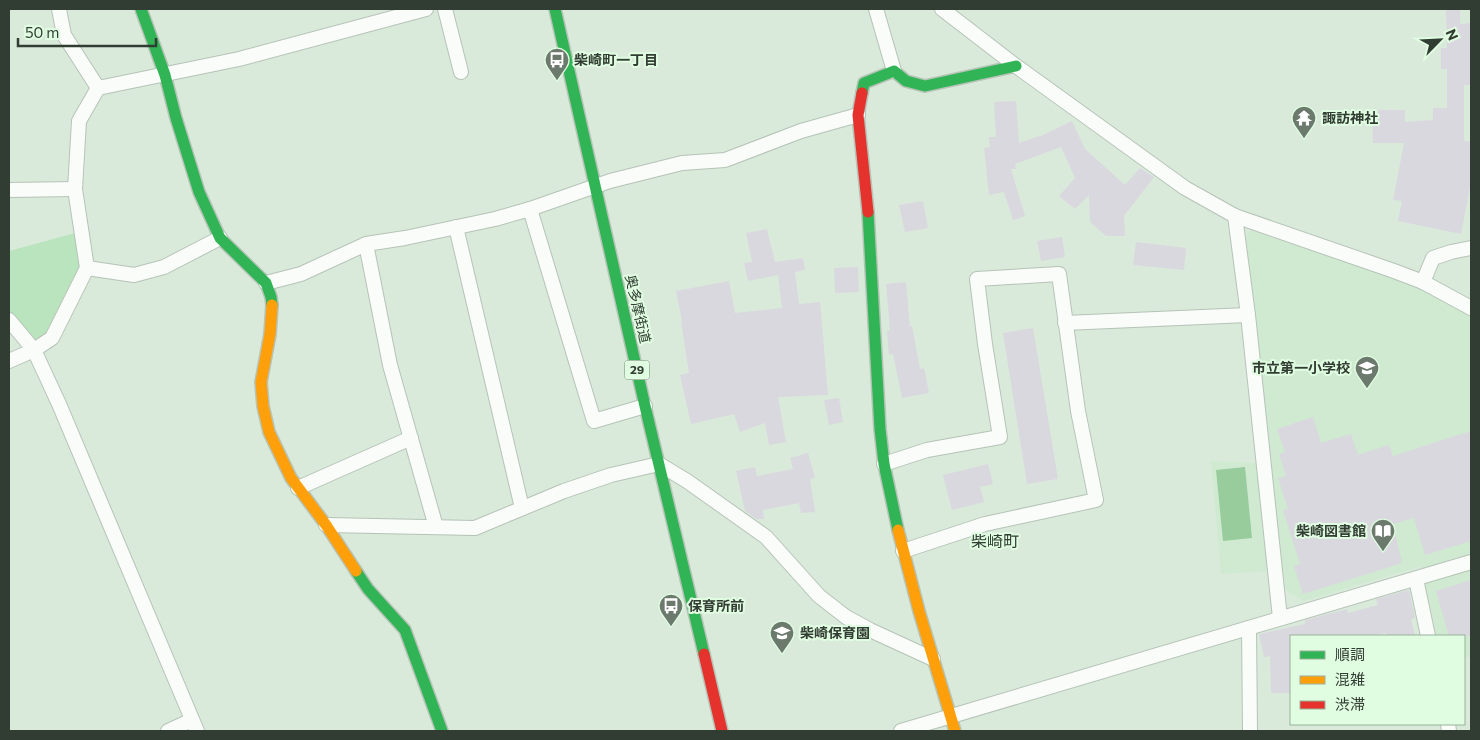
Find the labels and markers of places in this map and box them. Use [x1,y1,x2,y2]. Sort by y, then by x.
bus stop icon: 柴崎町一丁目 [544,47,570,81]
place label: 柴崎町一丁目 [574,51,658,68]
temple icon: 諏訪神社 [1291,105,1317,139]
place label: 諏訪神社 [1322,109,1378,126]
school or university icon: 市立第一小学校 [1354,355,1380,389]
place label: 市立第一小学校 [1252,359,1350,376]
library icon: 柴崎図書館 [1370,518,1396,552]
place label: 柴崎図書館 [1296,522,1366,539]
bus stop icon: 保育所前 [658,593,684,627]
place label: 保育所前 [688,597,744,614]
school or university icon: 柴崎保育園 [769,620,795,654]
place label: 柴崎保育園 [800,624,870,641]

